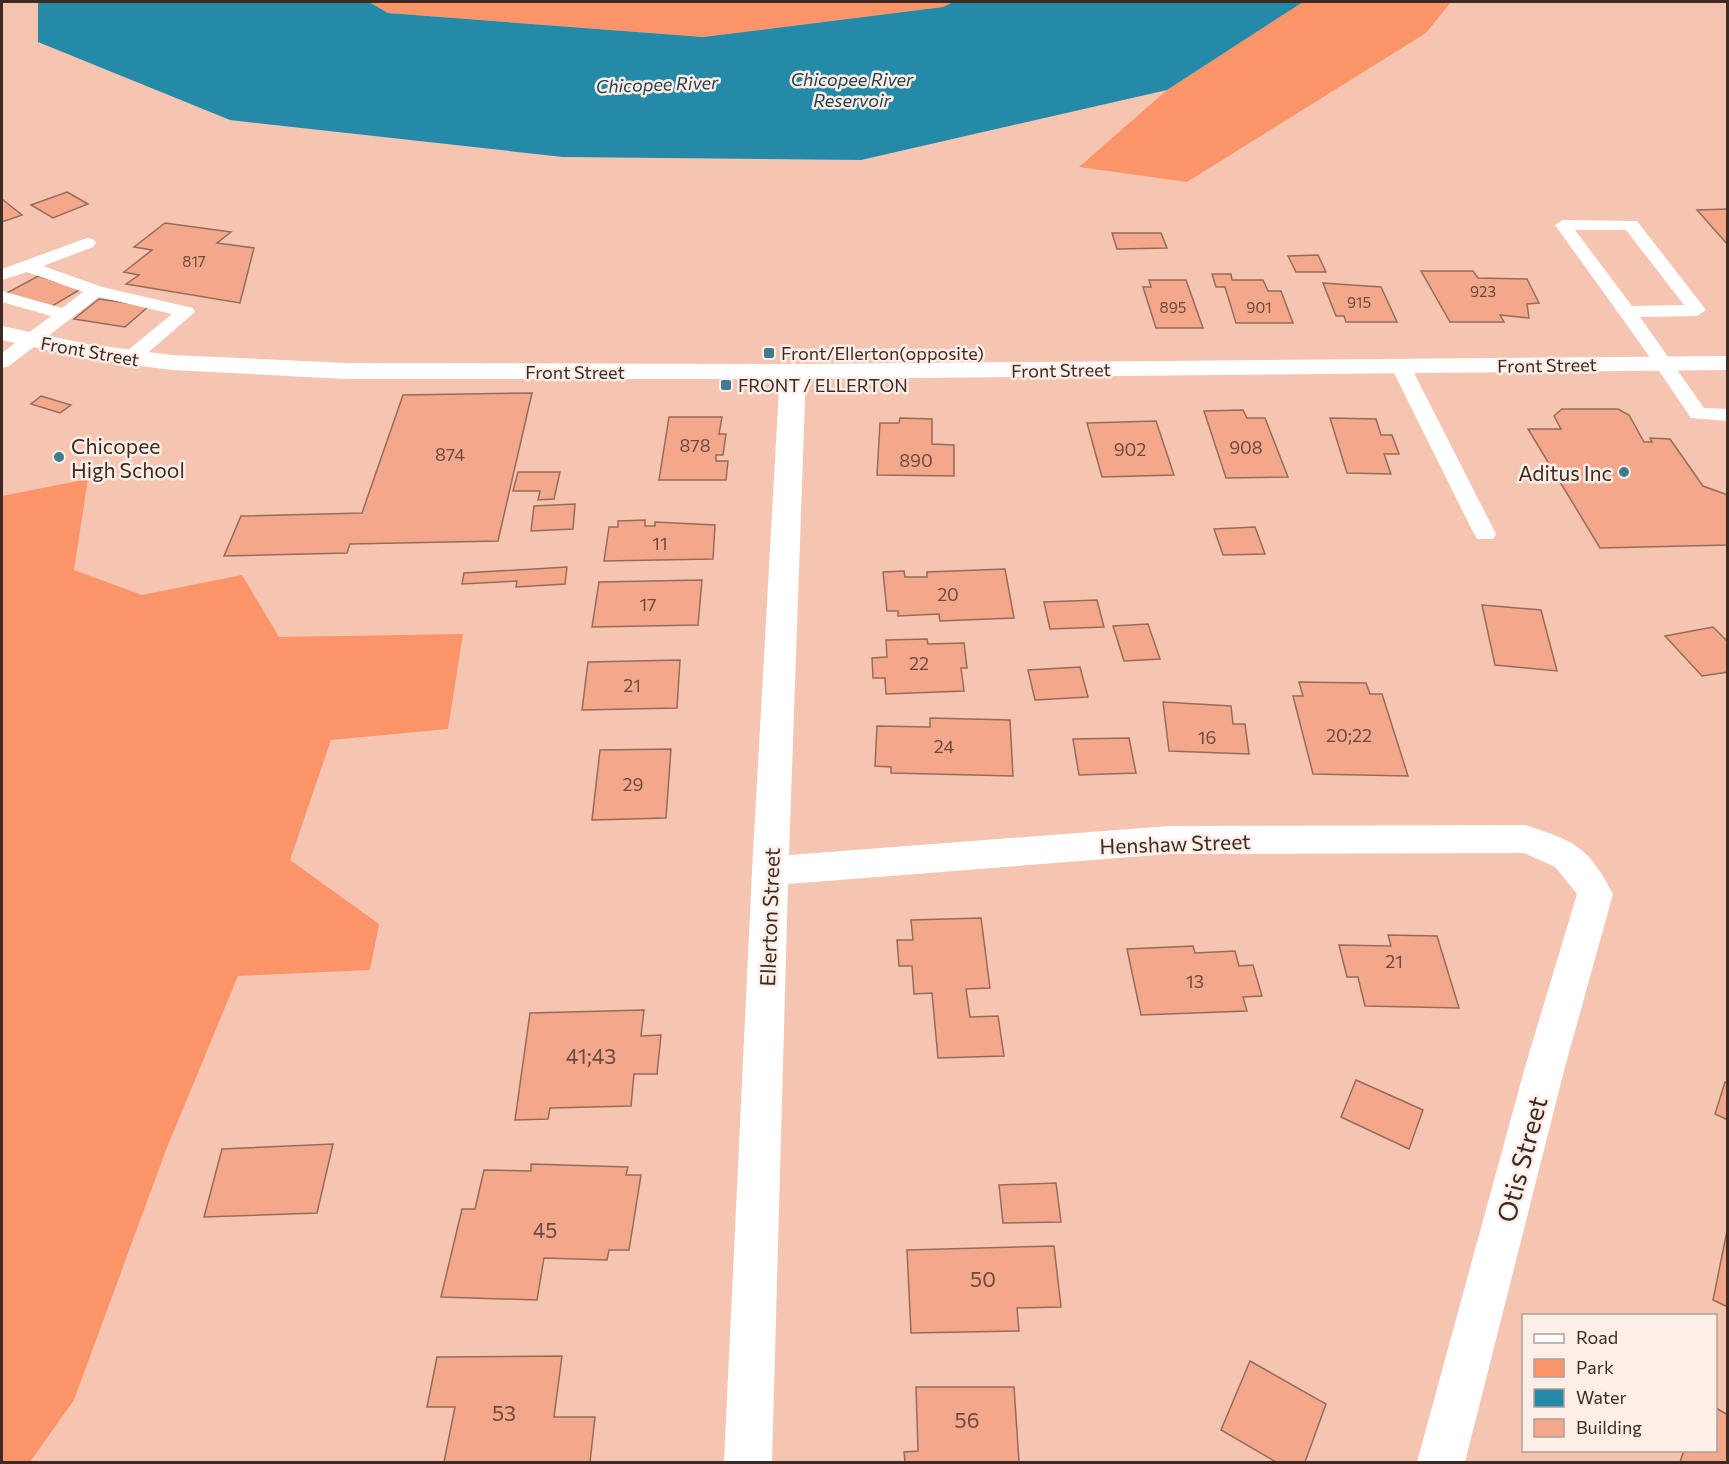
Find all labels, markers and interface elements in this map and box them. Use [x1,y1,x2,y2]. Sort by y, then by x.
water label: Chicopee River Reservoir [791,68,914,111]
water label: Chicopee River [595,71,719,97]
house number: 817 [182,252,206,270]
house number: 923 [1470,282,1496,300]
house number: 915 [1347,293,1371,311]
house number: 895 [1160,298,1186,316]
house number: 901 [1246,298,1272,316]
street label: Front Street [39,332,141,370]
place label: Front/Ellerton(opposite) [781,342,984,364]
marker: Front/Ellerton(opposite) [762,346,776,360]
street label: Front Street [1497,353,1597,377]
street label: Front Street [1011,358,1111,382]
street label: Front Street [525,361,625,383]
place label: FRONT / ELLERTON [738,374,908,396]
marker: FRONT / ELLERTON [719,378,733,392]
place label: Chicopee High School [71,433,185,482]
house number: 878 [679,434,711,456]
house number: 908 [1229,436,1263,458]
house number: 902 [1114,438,1146,460]
house number: 874 [435,443,465,465]
house number: 890 [899,449,933,471]
marker: Chicopee High School [52,450,66,464]
place label: Aditus Inc [1518,460,1612,485]
marker: Aditus Inc [1617,465,1631,479]
house number: 11 [652,532,668,554]
house number: 20 [937,583,959,605]
house number: 17 [639,593,657,615]
house number: 22 [909,652,929,674]
house number: 21 [623,674,641,696]
house number: 20;22 [1326,724,1372,746]
house number: 16 [1198,726,1216,748]
house number: 24 [934,735,954,757]
house number: 29 [623,773,643,795]
street label: Henshaw Street [1099,828,1251,858]
street label: Ellerton Street [754,847,784,987]
house number: 21 [1385,950,1403,972]
house number: 13 [1186,970,1204,992]
house number: 41;43 [566,1043,616,1068]
street label: Otis Street [1489,1093,1553,1225]
house number: 45 [533,1217,557,1242]
house number: 50 [970,1266,996,1291]
legend [1522,1314,1717,1452]
text: Road [1576,1326,1618,1348]
text: Park [1576,1356,1614,1378]
text: Water [1576,1386,1627,1408]
house number: 53 [492,1400,516,1425]
house number: 56 [955,1407,979,1432]
text: Building [1576,1416,1642,1438]

